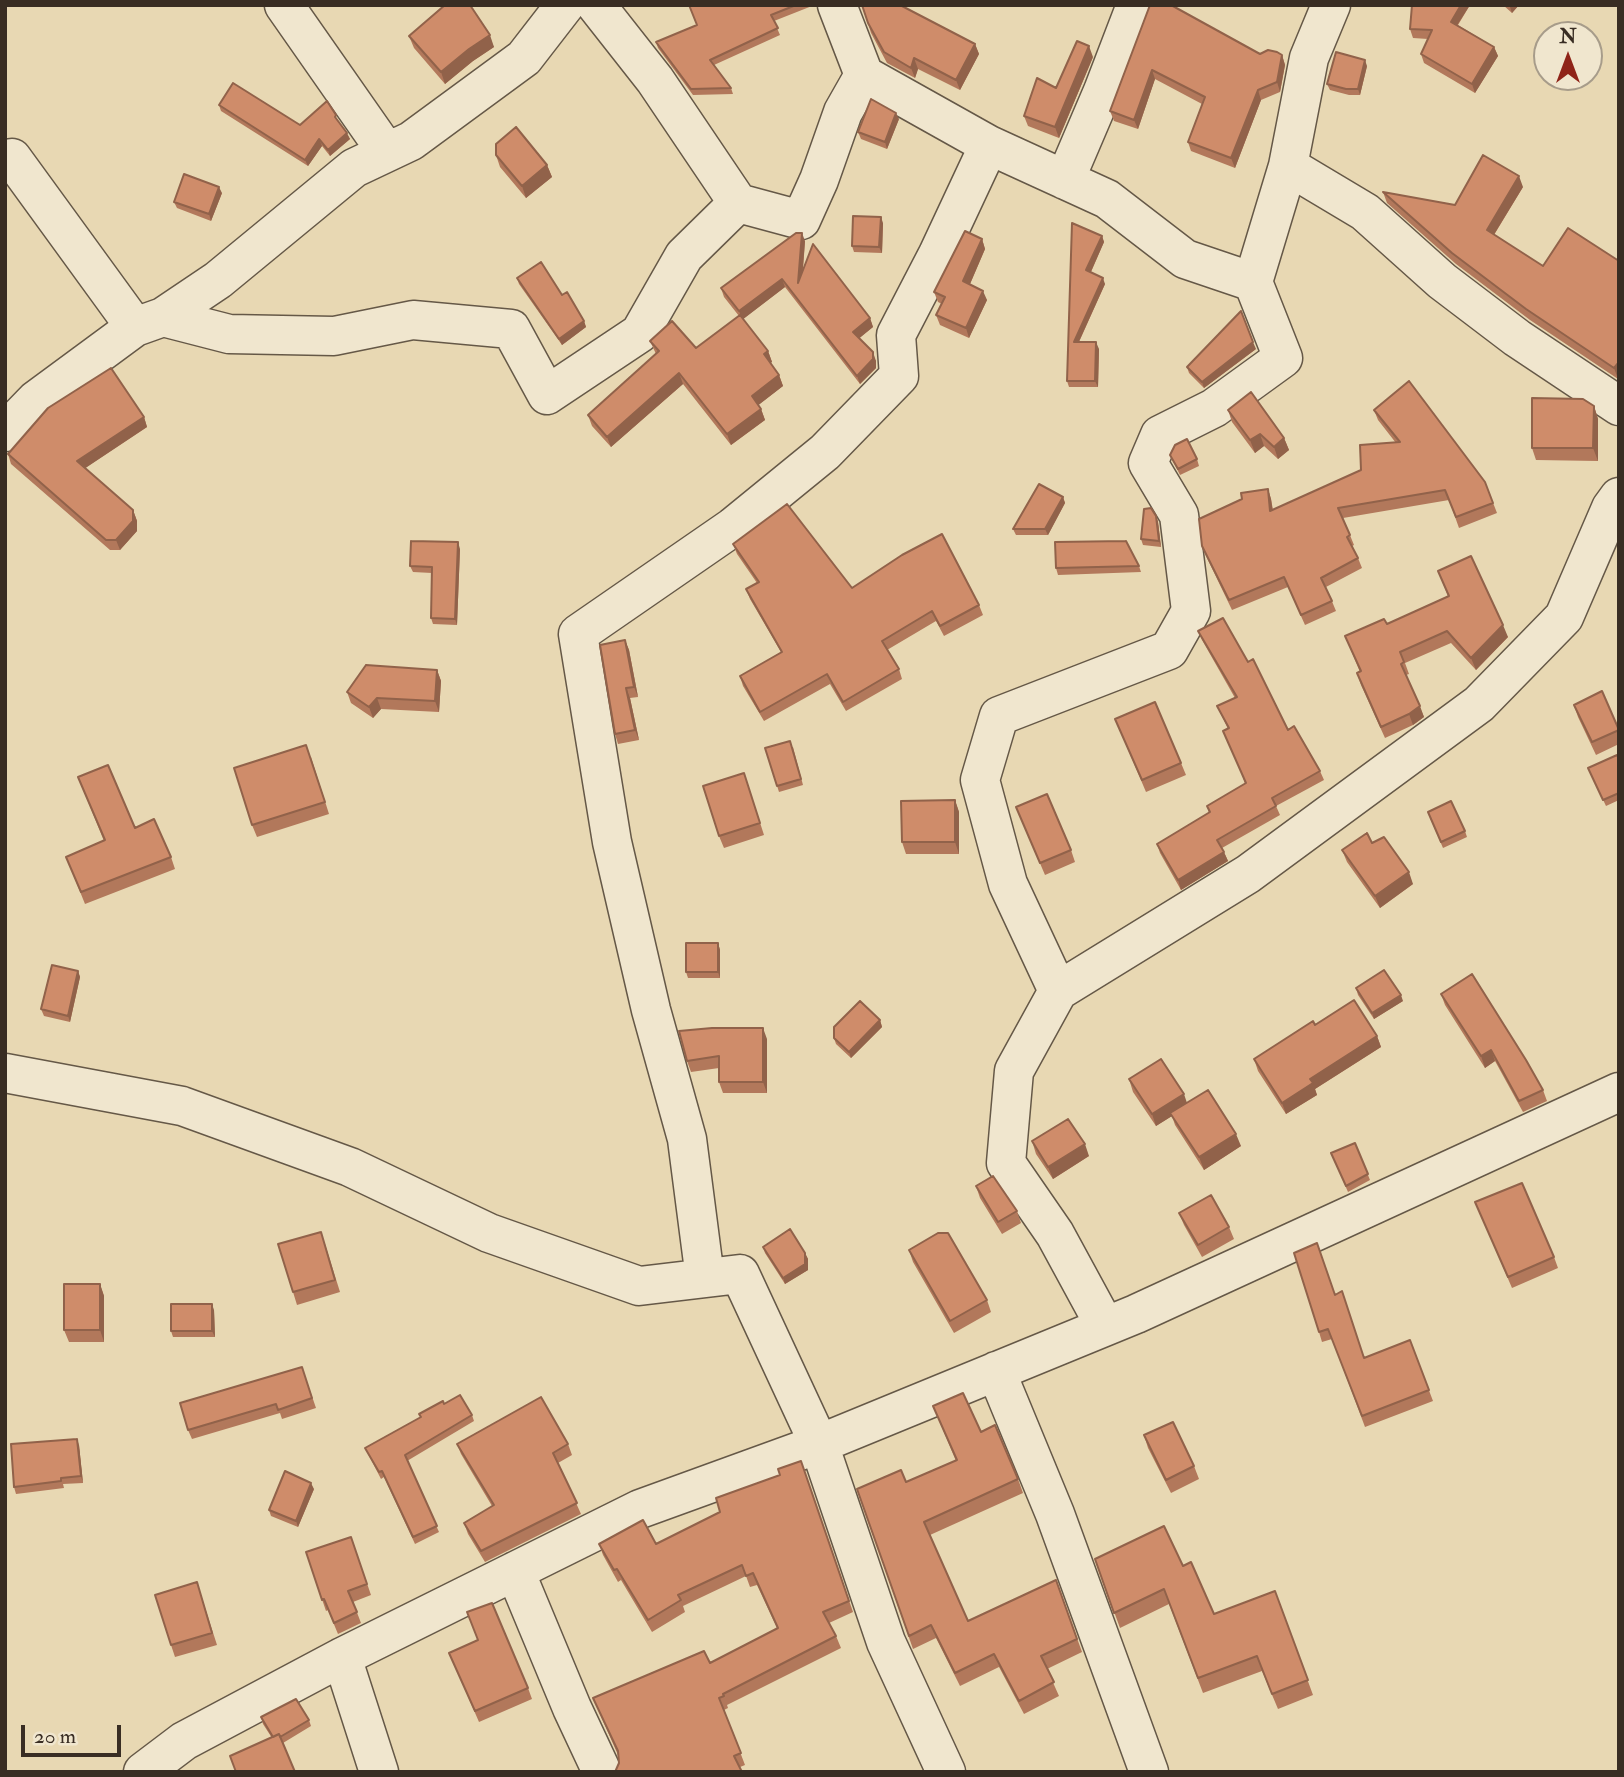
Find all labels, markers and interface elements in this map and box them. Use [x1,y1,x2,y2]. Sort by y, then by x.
north arrow [1533,21,1603,91]
text: N [1559,25,1577,49]
scale bar [24,1710,124,1754]
text: 20 m [34,1723,76,1750]

